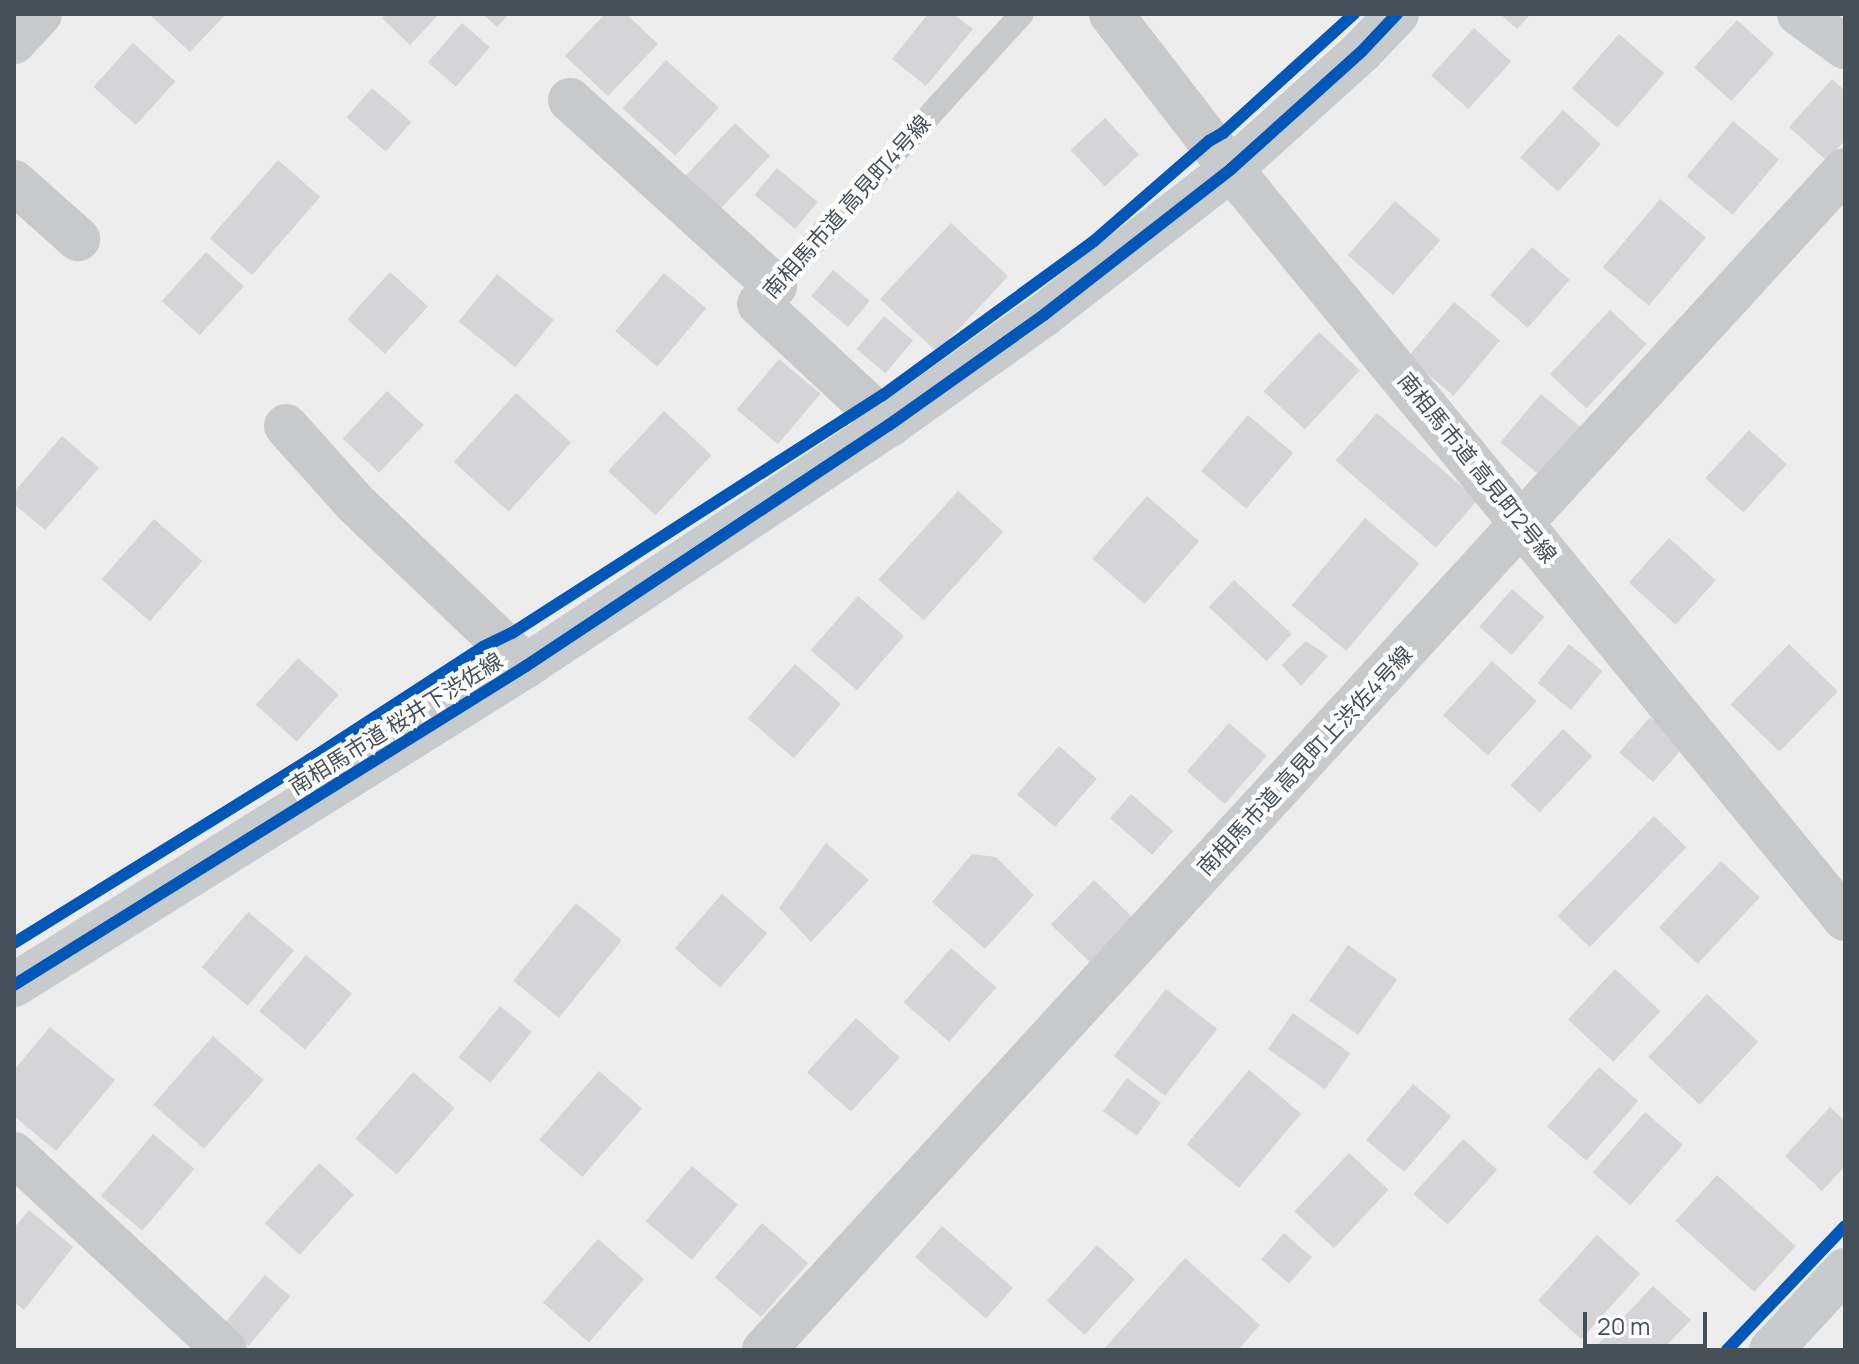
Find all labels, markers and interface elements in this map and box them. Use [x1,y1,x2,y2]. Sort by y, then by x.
street label: 南相馬市道 高見町4号線 [758,110,936,304]
street label: 南相馬市道 高見町2号線 [1392,368,1562,568]
street label: 南相馬市道 高見町上渋佐4号線 [1192,641,1418,881]
street label: 南相馬市道 桜井下渋佐線 [285,648,507,800]
scale bar [1587,1296,1711,1346]
text: 20 m [1597,1309,1650,1342]

